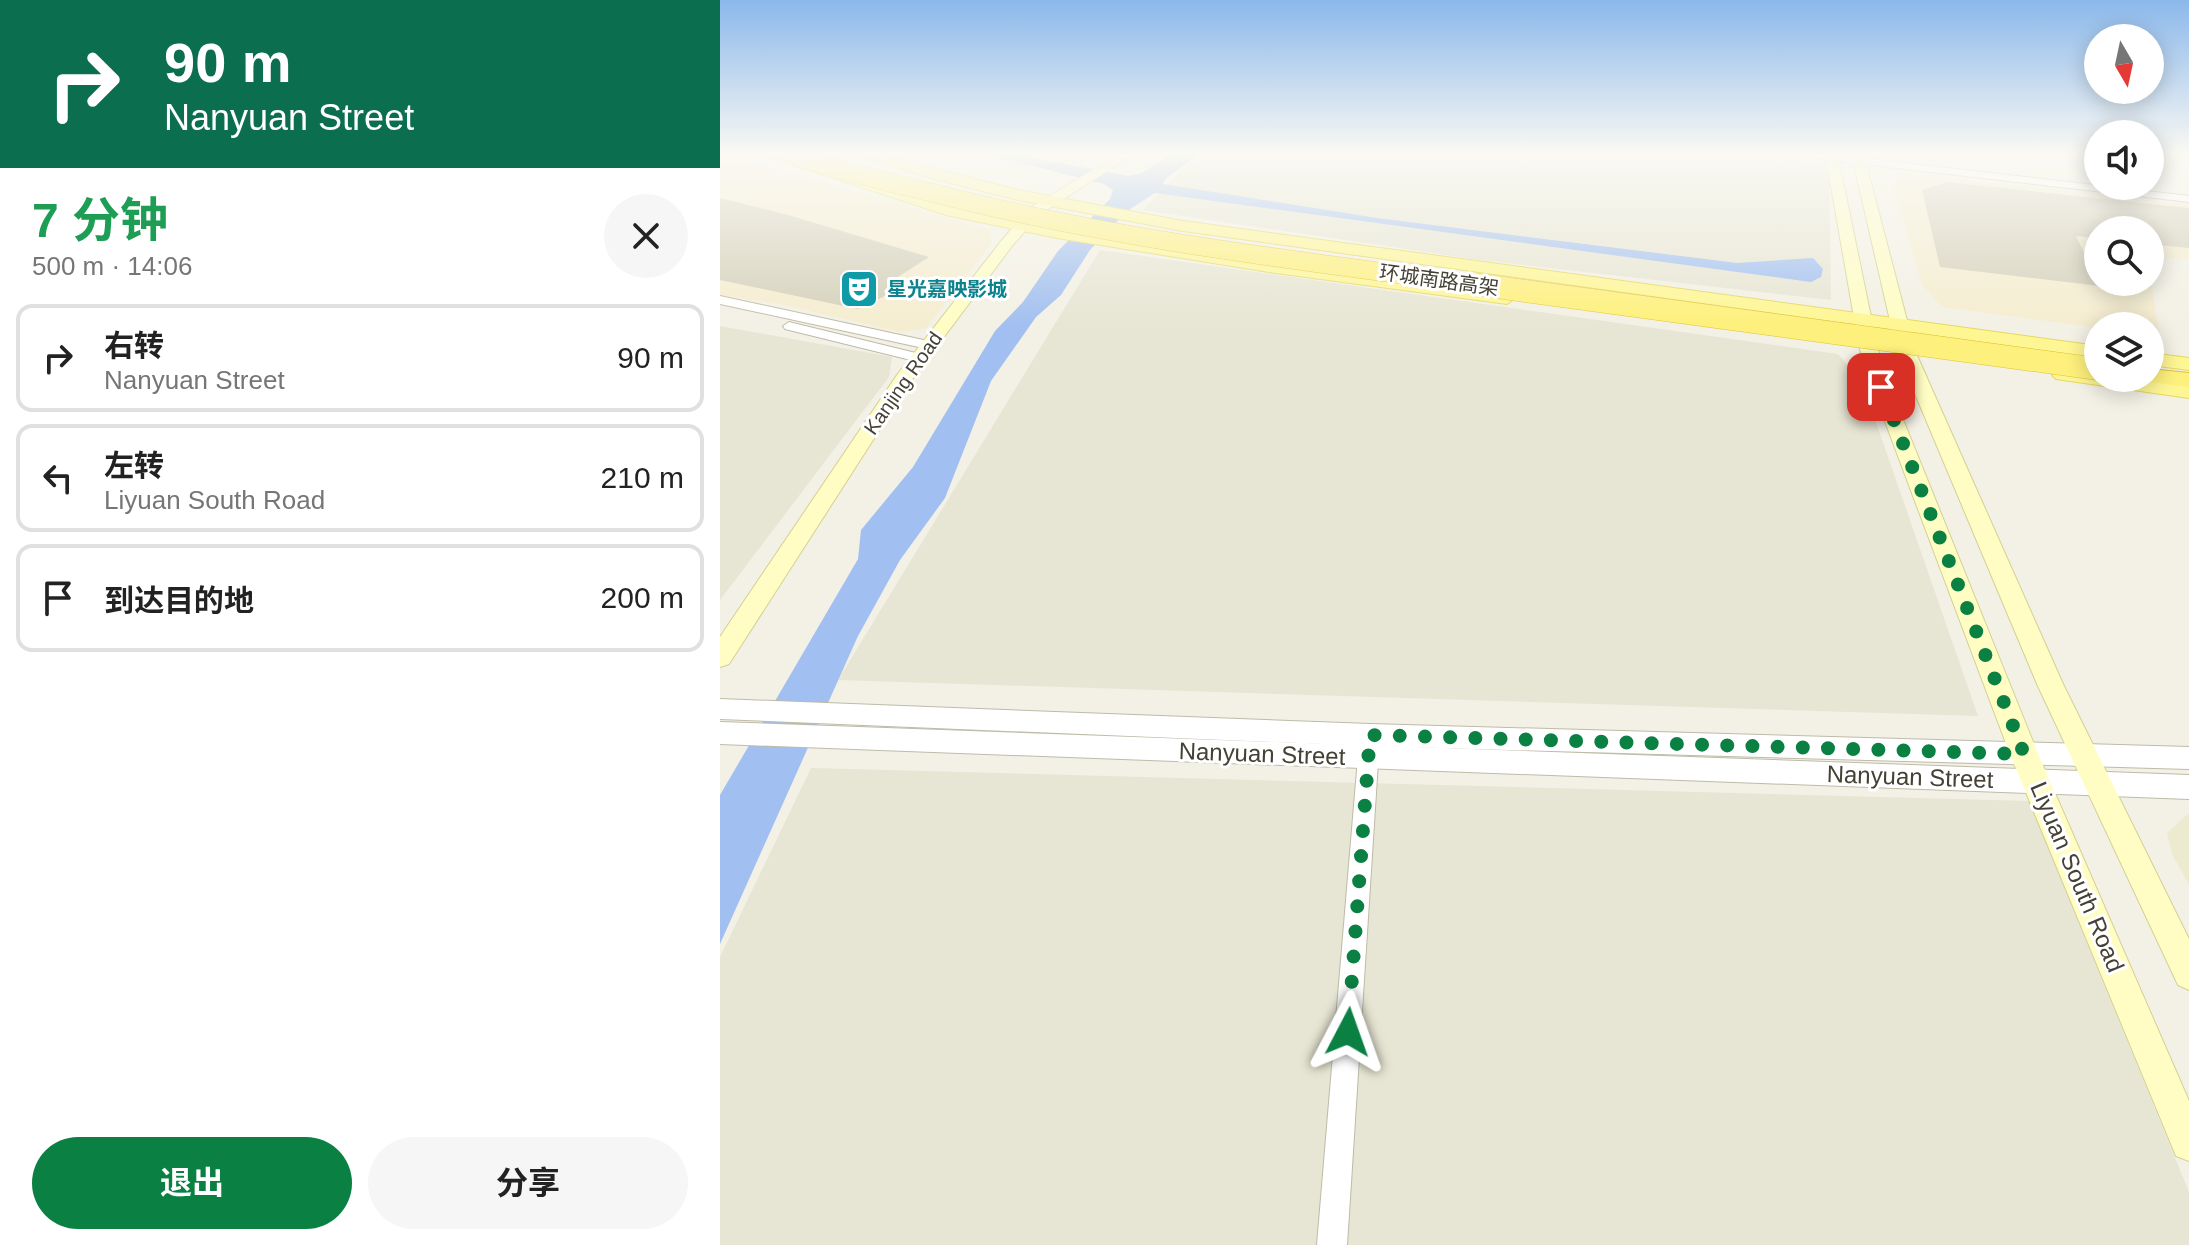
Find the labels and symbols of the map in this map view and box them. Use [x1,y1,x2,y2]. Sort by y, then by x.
north arrow [2084,24,2164,104]
street label: 环城南路高架 [1378,261,1500,299]
theatre icon: 星光嘉映影城 [838,268,880,310]
place label: 星光嘉映影城 [887,278,1007,300]
street label: Kanjing Road [860,328,946,438]
pin [1847,353,1915,421]
street label: Nanyuan Street [1178,737,1346,770]
street label: Nanyuan Street [1826,760,1994,793]
street label: Liyuan South Road [2025,778,2130,976]
position arrow [1306,990,1390,1074]

